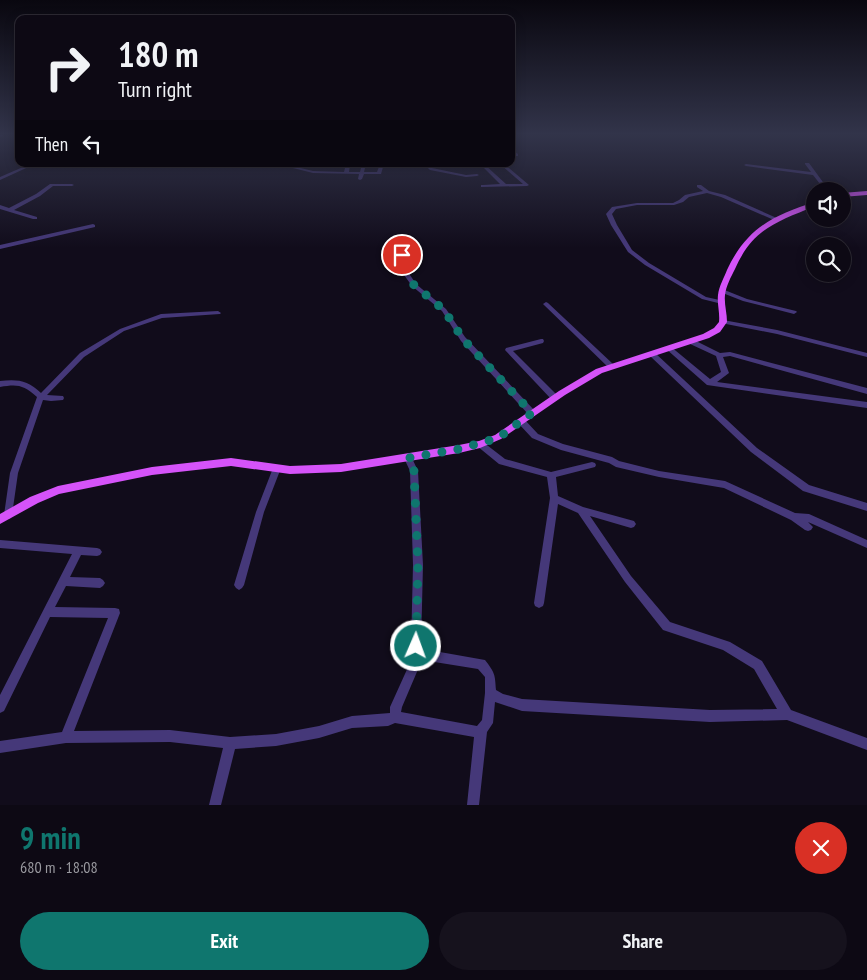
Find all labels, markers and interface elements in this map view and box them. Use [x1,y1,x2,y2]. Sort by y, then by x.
text: 180 m [118,31,199,77]
icon: right [35,35,100,100]
text: Turn right [118,75,192,103]
icon: left [78,130,106,158]
text: Then [35,132,68,156]
map controls [806,182,851,282]
button: sound [806,182,851,227]
pin [381,234,423,276]
button: search [806,237,851,282]
icon: arrive [388,241,416,269]
position arrow [389,619,441,671]
text: 9 min [20,818,81,857]
button: close [795,822,847,874]
text: 680 m · 18:08 [20,857,98,877]
button: Exit [20,912,429,970]
button: Share [439,912,847,970]

